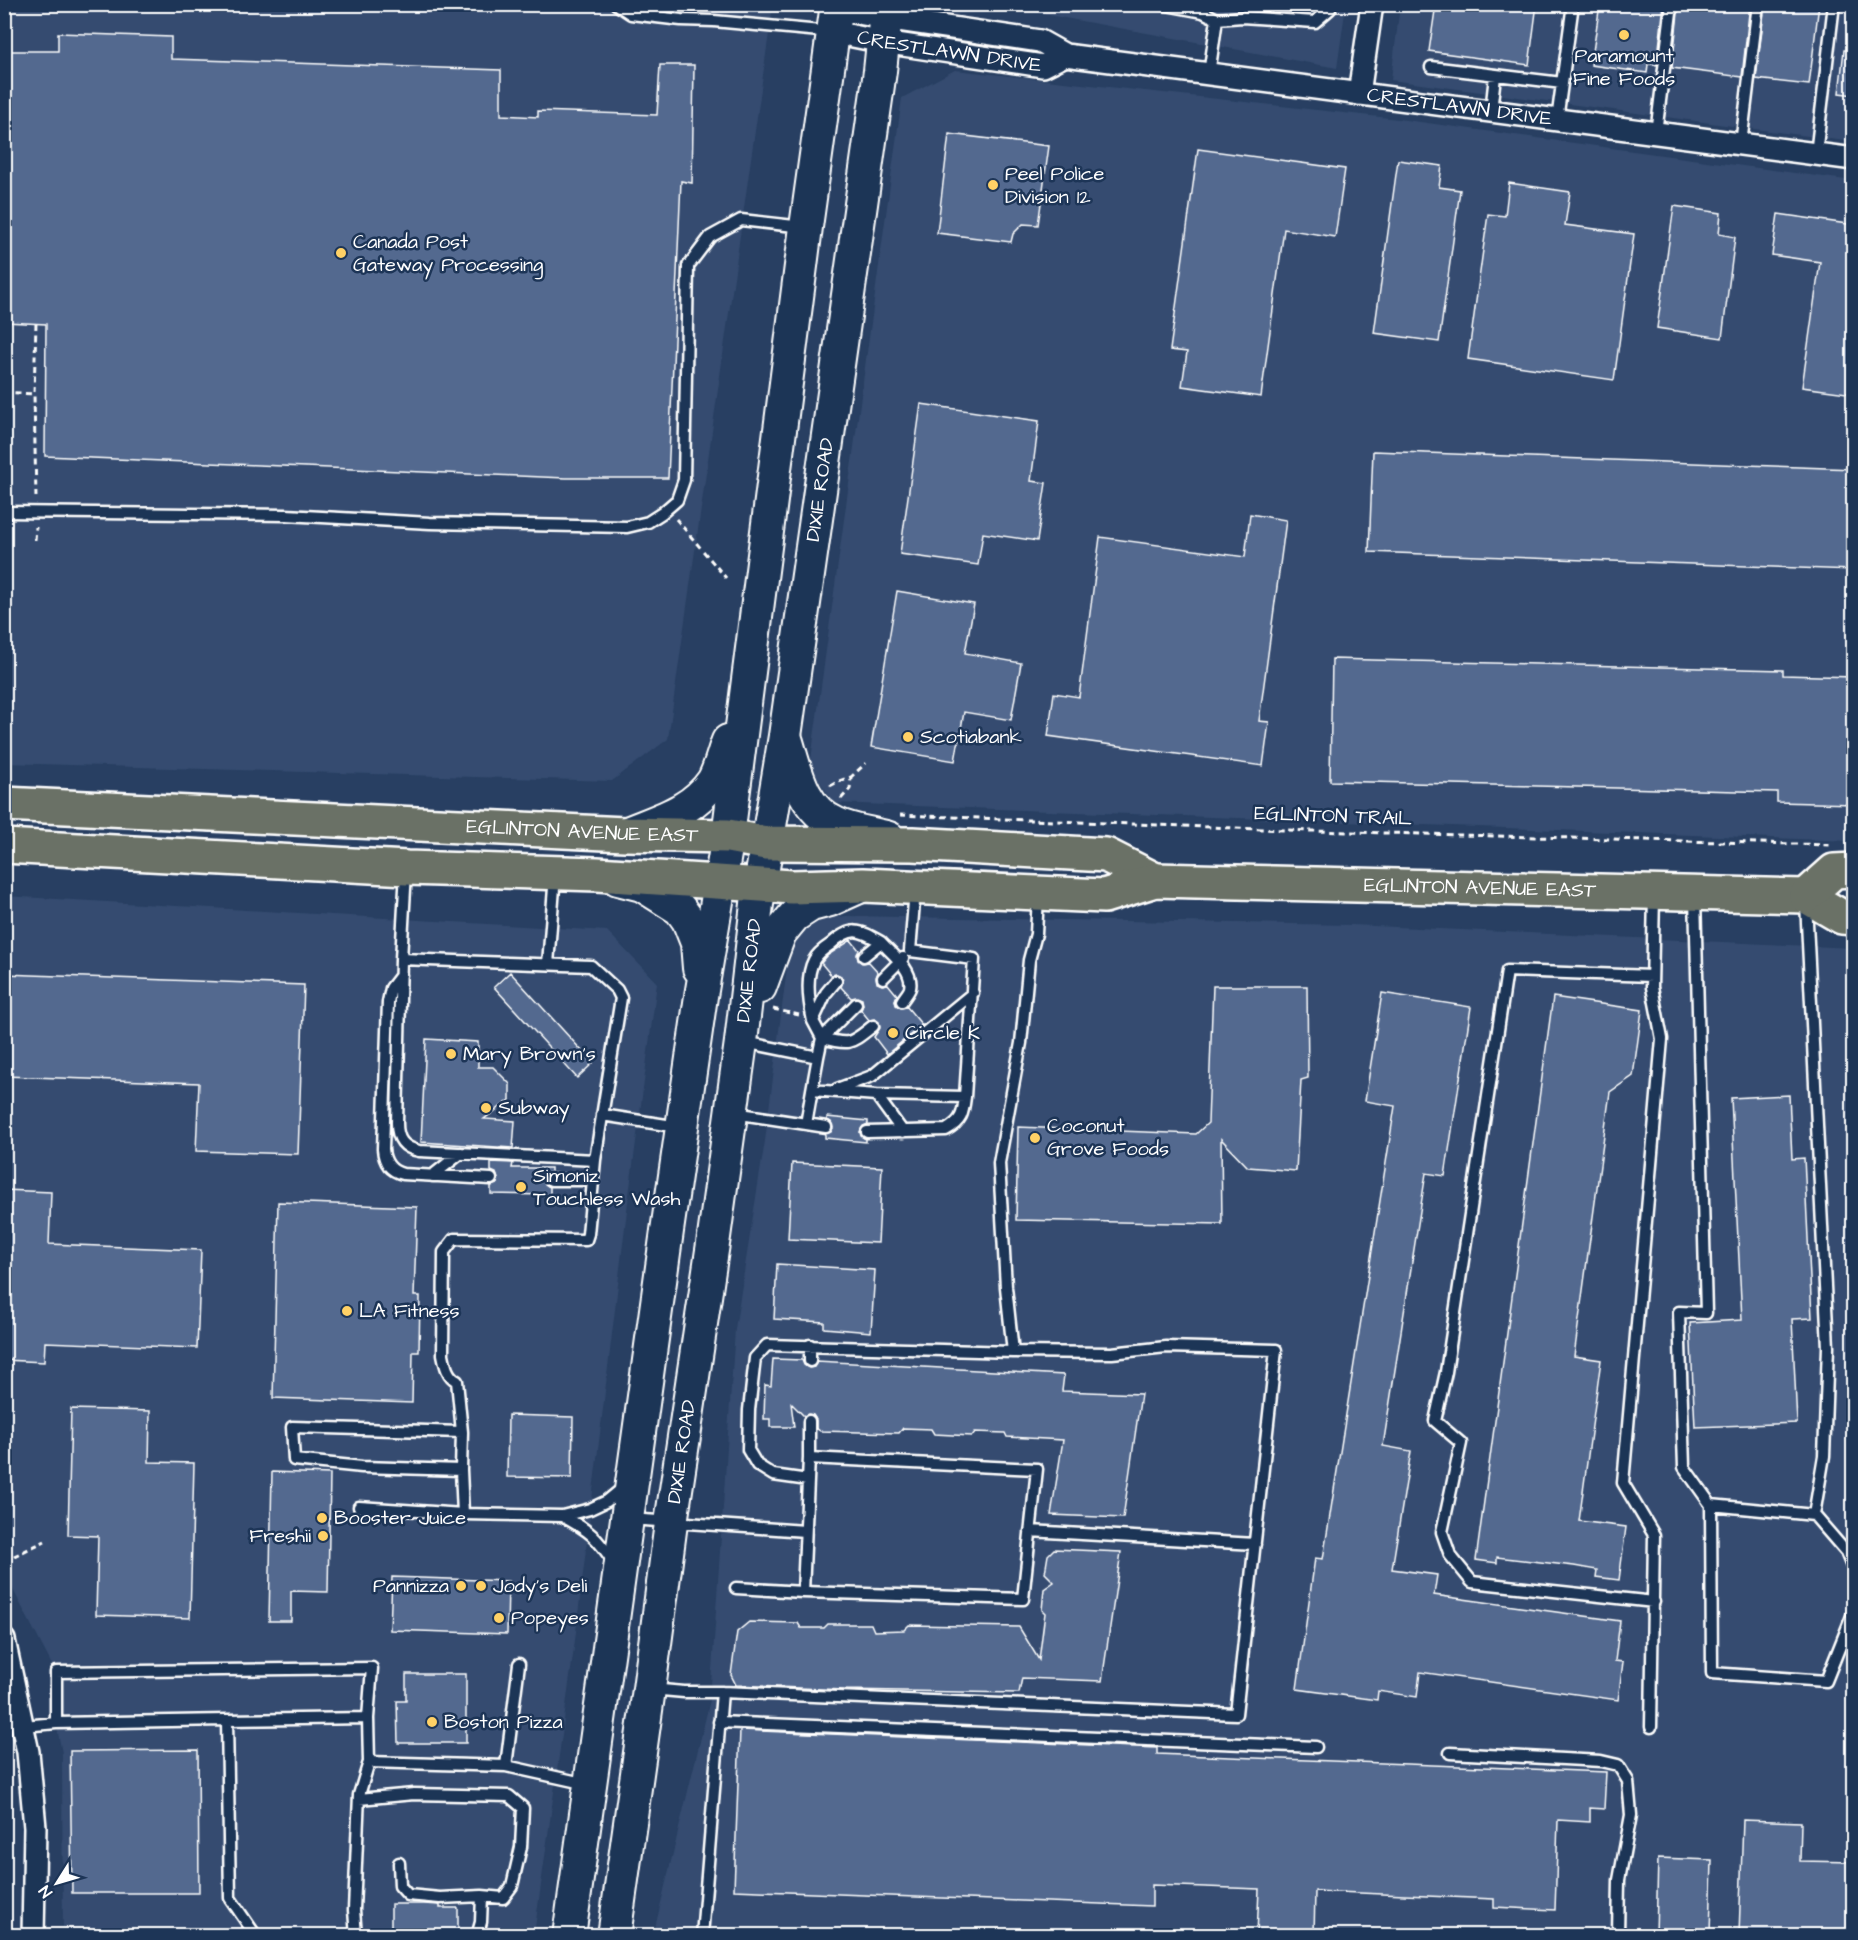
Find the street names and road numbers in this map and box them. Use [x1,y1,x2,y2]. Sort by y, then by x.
street label: CRESTLAWN DRIVE [855,23,1044,80]
street label: CRESTLAWN DRIVE [1365,81,1554,133]
street label: DIXIE ROAD [799,436,841,543]
street label: EGLINTON TRAIL [1254,799,1413,833]
street label: EGLINTON AVENUE EAST [466,812,699,849]
street label: EGLINTON AVENUE EAST [1364,871,1597,905]
street label: DIXIE ROAD [729,917,769,1024]
street label: DIXIE ROAD [660,1398,703,1505]

